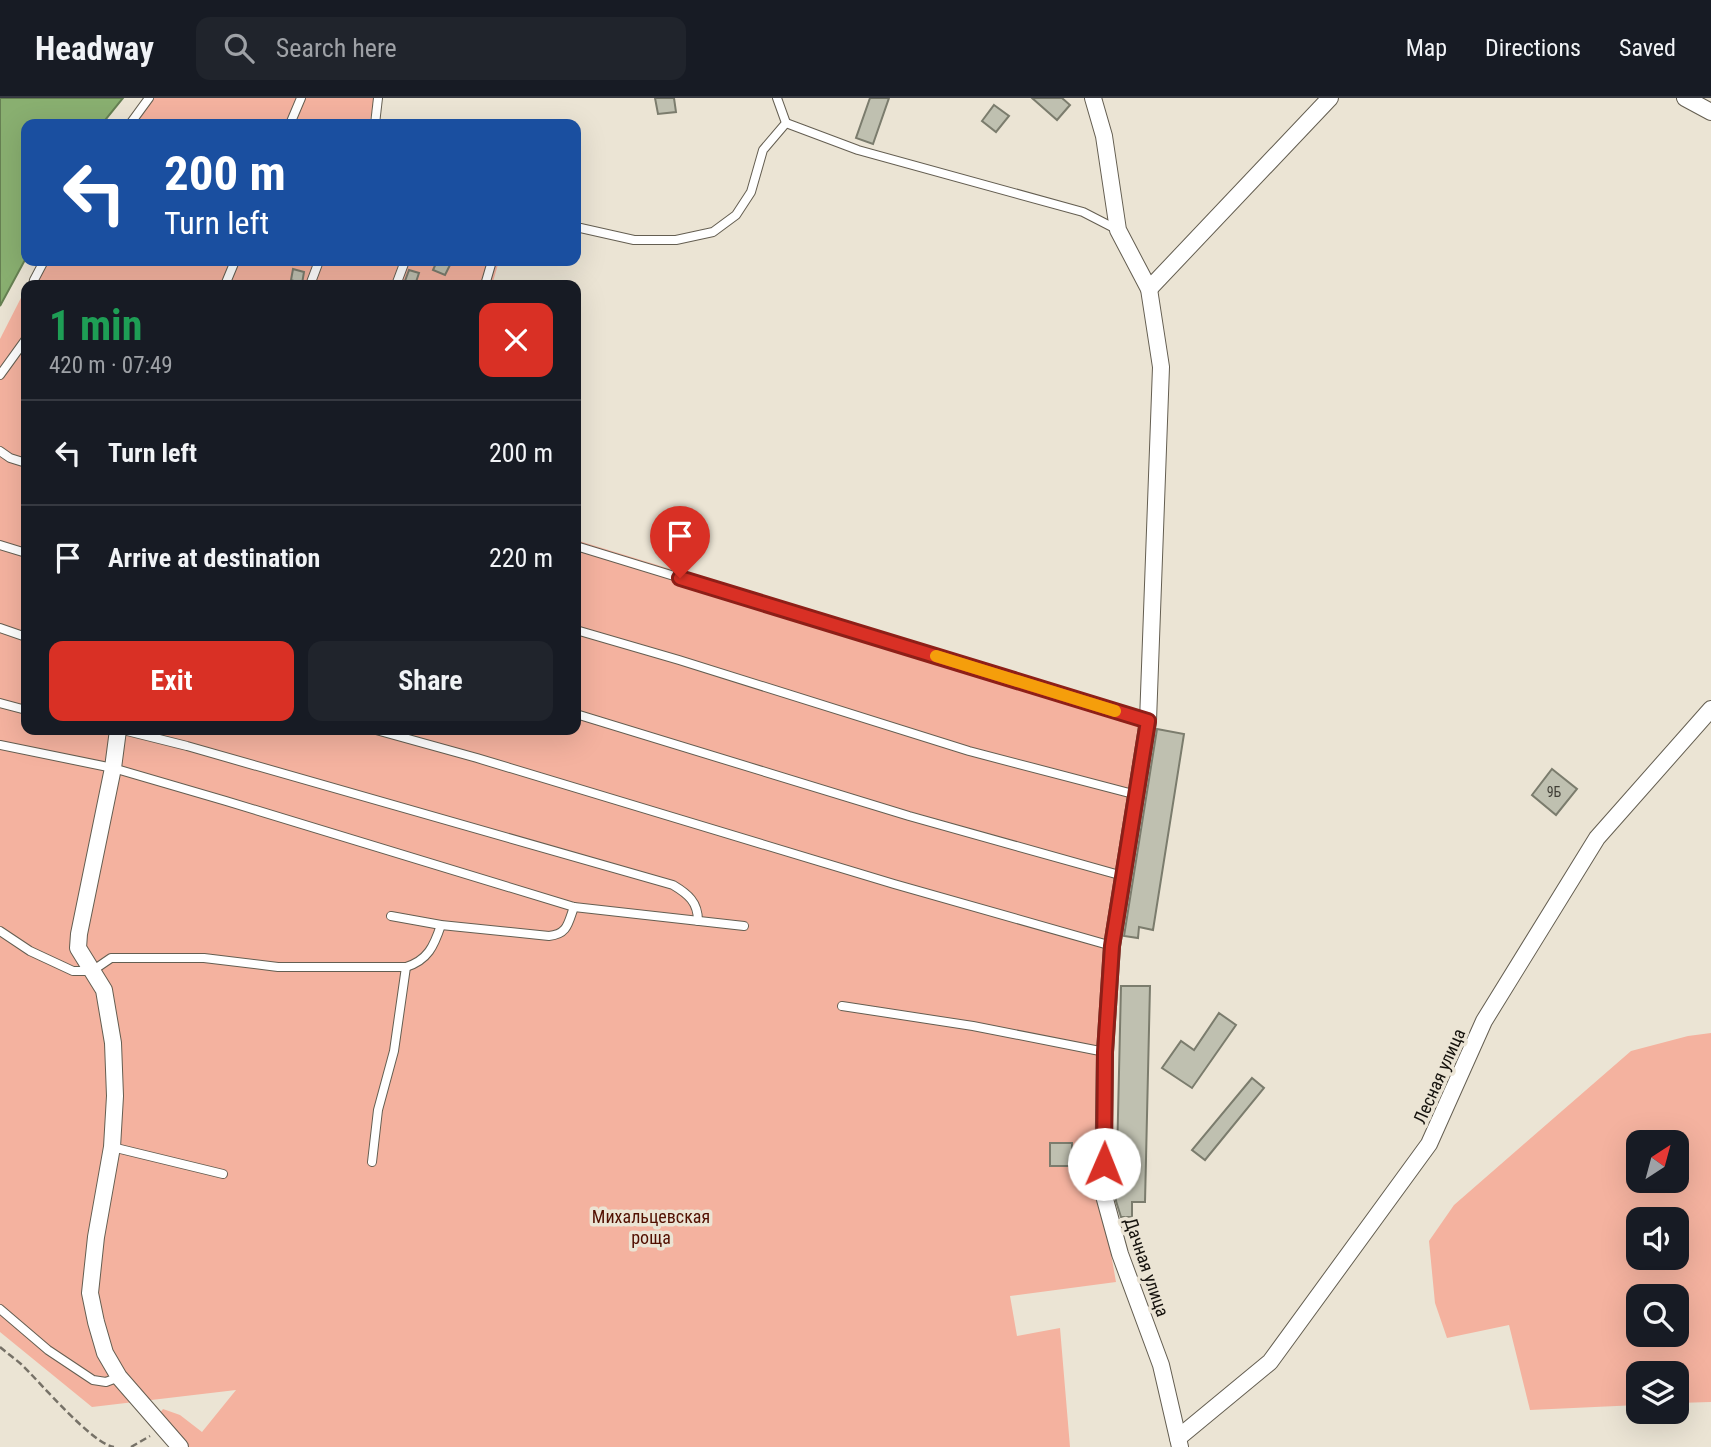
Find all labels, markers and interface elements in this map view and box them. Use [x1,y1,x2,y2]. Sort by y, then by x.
search box [196,17,686,80]
text: Headway [35,29,154,68]
icon: search [220,29,258,67]
text: Search here [276,33,397,63]
text: Map [1406,34,1447,62]
text: Directions [1485,34,1581,62]
text: Saved [1619,34,1676,62]
text: 200 m [164,145,286,202]
icon: left [49,147,140,238]
text: Turn left [164,204,269,242]
text: 1 min [49,301,142,350]
button: close [479,303,553,377]
text: 420 m · 07:49 [49,352,173,379]
icon: left [49,434,87,472]
text: Turn left [108,438,197,468]
text: 200 m [489,438,553,468]
pin [650,506,710,578]
icon: arrive [661,517,699,555]
icon: arrive [49,539,87,577]
text: Arrive at destination [108,543,320,573]
text: 220 m [489,543,553,573]
button: Exit [49,641,294,721]
button: Share [308,641,553,721]
house number: 9Б [1547,784,1562,800]
street label: Лесная улица [1409,1025,1469,1127]
position arrow [1067,1127,1141,1201]
north arrow [1626,1130,1689,1194]
map controls [1626,1130,1689,1424]
park label: Михальцевская роща [592,1206,710,1248]
button: sound [1626,1207,1689,1270]
street label: Дачная улица [1120,1215,1174,1319]
button: search [1626,1284,1689,1347]
button: layers [1626,1361,1689,1424]

